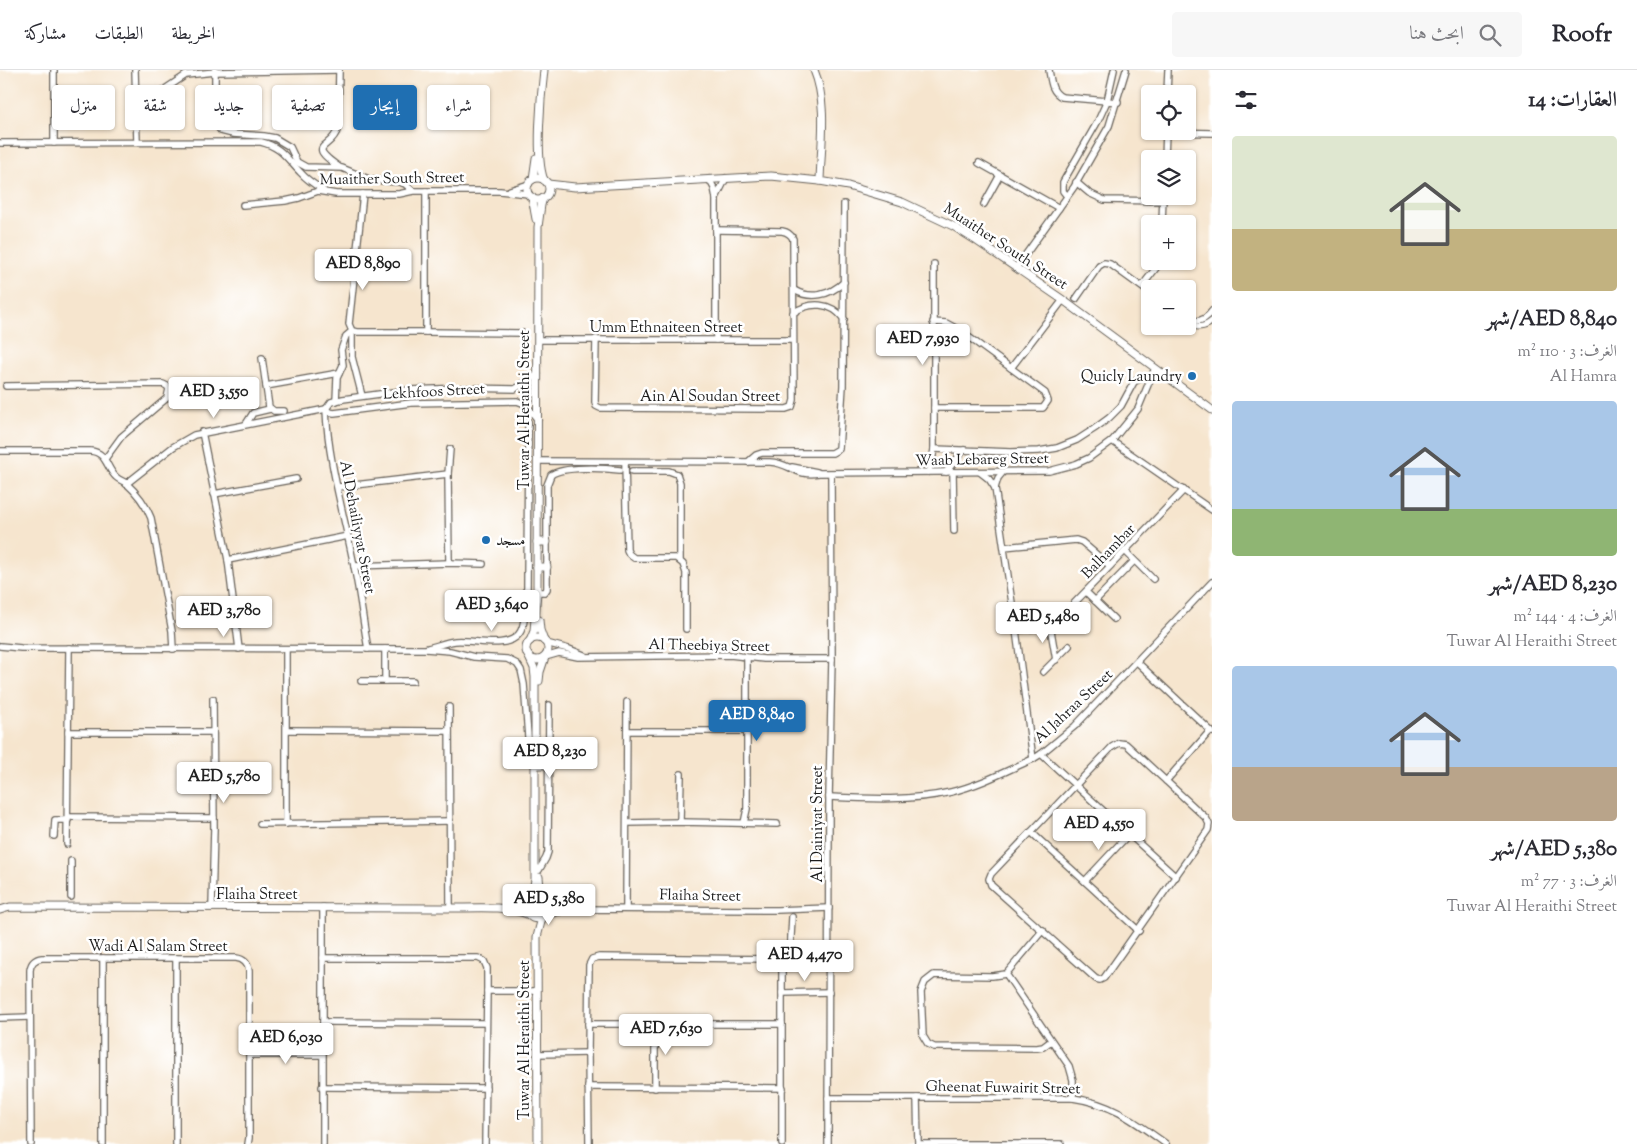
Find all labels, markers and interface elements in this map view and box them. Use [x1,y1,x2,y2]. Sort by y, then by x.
search box [1172,12,1522,57]
text: Roofr [1552,18,1612,52]
text: ابحث هنا [1409,21,1464,48]
icon: search [1476,21,1504,49]
text: مشاركة [25,22,66,48]
text: الطبقات [94,22,143,48]
text: الخريطة [171,22,215,48]
chip: منزل [52,85,115,130]
chip: شقة [125,85,185,130]
chip: جديد [195,85,262,130]
chip: تصفية [272,85,343,130]
chip: إيجار [353,85,417,130]
chip: شراء [427,85,490,130]
map controls [1141,85,1196,335]
button: locate [1141,85,1196,140]
icon: filters [1232,86,1260,114]
text: العقارات: 14 [1528,86,1617,116]
button: layers [1141,150,1196,205]
street label: Muaither South Street [320,168,464,191]
icon: home [1380,169,1470,259]
street label: Muaither South Street [939,199,1072,295]
button: + [1141,215,1196,270]
pin: AED 8,890 [306,248,420,291]
text: AED 8,890 [326,253,400,276]
button: − [1141,280,1196,335]
text: AED 8,840/شهر [1486,305,1617,335]
street label: Umm Ethnaiteen Street [589,318,743,339]
pin: AED 7,930 [866,324,980,366]
text: AED 7,930 [887,328,959,351]
street label: Tuwar Al Heraithi Street [515,330,536,490]
text: الغرف: 3 · 110 m² [1518,341,1617,364]
text: Al Hamra [1550,366,1617,389]
place label: Quicly Laundry [1081,367,1183,388]
marker: Quicly Laundry [1186,370,1198,382]
pin: AED 3,550 [157,376,271,419]
street label: Lekhfoos Street [383,379,486,406]
text: AED 3,550 [179,381,249,404]
street label: Ain Al Soudan Street [640,387,780,408]
icon: home [1380,434,1470,524]
street label: Waab Lebareg Street [915,449,1049,472]
street label: Al Dehailiyyat Street [333,459,380,596]
street label: Balhambar [1078,520,1141,584]
place label: مسجد [496,531,525,552]
marker: مسجد [480,534,492,546]
text: AED 8,230/شهر [1489,570,1617,600]
pin: AED 3,640 [435,590,549,632]
text: AED 3,640 [456,594,528,617]
pin: AED 3,780 [167,596,281,638]
text: AED 3,780 [187,600,261,623]
pin: AED 5,480 [986,602,1100,644]
text: AED 5,480 [1007,606,1079,629]
text: الغرف: 4 · 144 m² [1514,606,1617,629]
text: Tuwar Al Heraithi Street [1446,631,1617,654]
street label: Al Theebiya Street [648,635,770,658]
street label: Al Jahraa Street [1030,665,1118,749]
icon: home [1380,699,1470,789]
pin: AED 8,840 [700,700,814,742]
text: AED 8,840 [720,704,794,727]
pin: AED 8,230 [493,736,607,779]
text: AED 8,230 [514,741,586,764]
pin: AED 5,780 [167,762,281,804]
text: AED 5,780 [188,766,260,789]
street label: Al Dainiyat Street [808,766,829,882]
pin: AED 4,550 [1042,808,1156,851]
text: AED 4,550 [1064,813,1134,836]
text: AED 5,380/شهر [1491,835,1617,865]
text: الغرف: 3 · 77 m² [1521,871,1617,894]
pin: AED 5,380 [492,884,606,926]
street label: Flaiha Street [216,885,298,906]
street label: Flaiha Street [659,885,741,908]
text: AED 5,380 [513,888,585,911]
text: Tuwar Al Heraithi Street [1446,896,1617,919]
street label: Wadi Al Salam Street [88,937,228,958]
pin: AED 4,470 [748,940,862,982]
text: AED 4,470 [767,944,843,967]
street label: Tuwar Al Heraithi Street [515,960,536,1120]
pin: AED 7,630 [609,1014,723,1056]
text: AED 7,630 [630,1018,702,1041]
pin: AED 6,030 [229,1022,343,1065]
text: AED 6,030 [249,1027,323,1050]
street label: Gheenat Fuwairit Street [925,1077,1081,1100]

